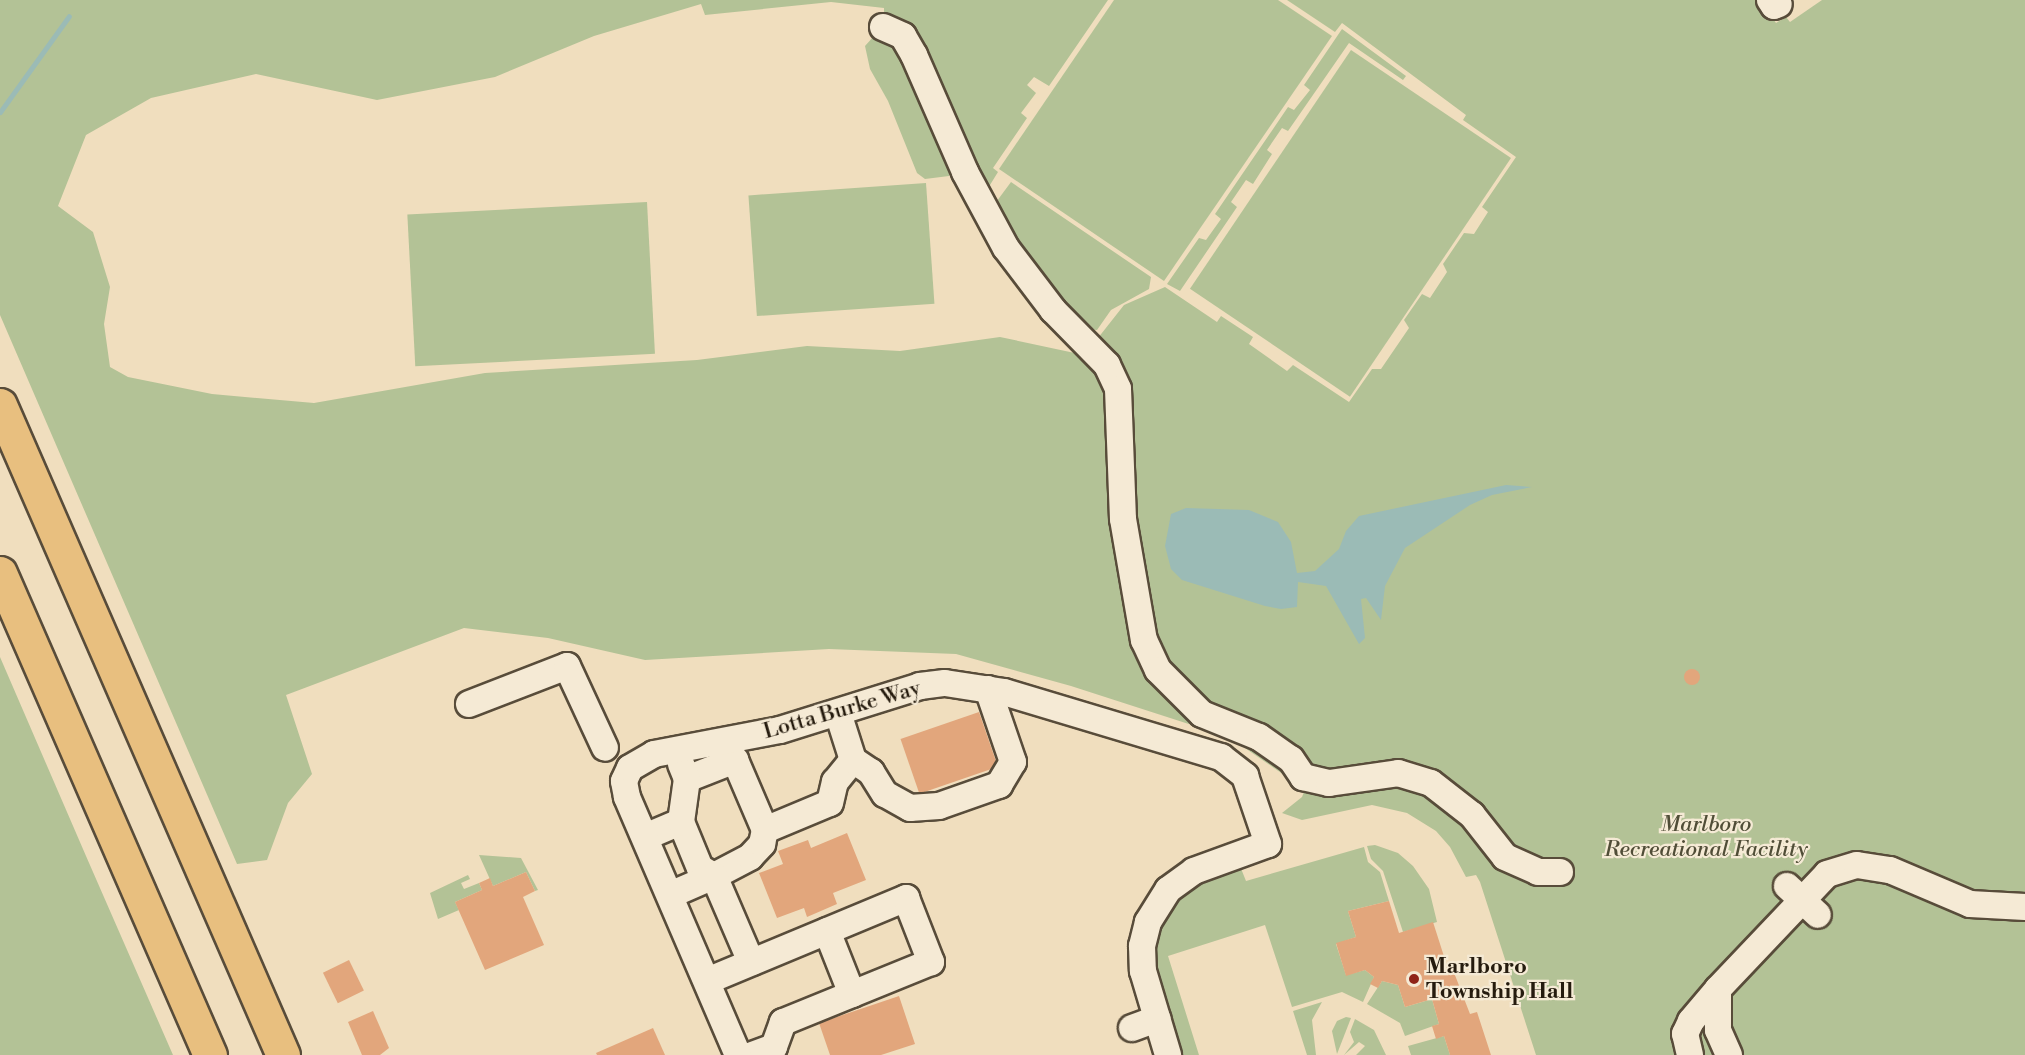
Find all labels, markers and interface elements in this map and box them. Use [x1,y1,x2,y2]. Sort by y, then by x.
street label: Lotta Burke Way [760,675,924,745]
park label: Marlboro Recreational Facility [1604,811,1808,862]
place label: Marlboro Township Hall [1426,953,1573,1004]
marker: Marlboro Township Hall [1407,972,1421,986]

